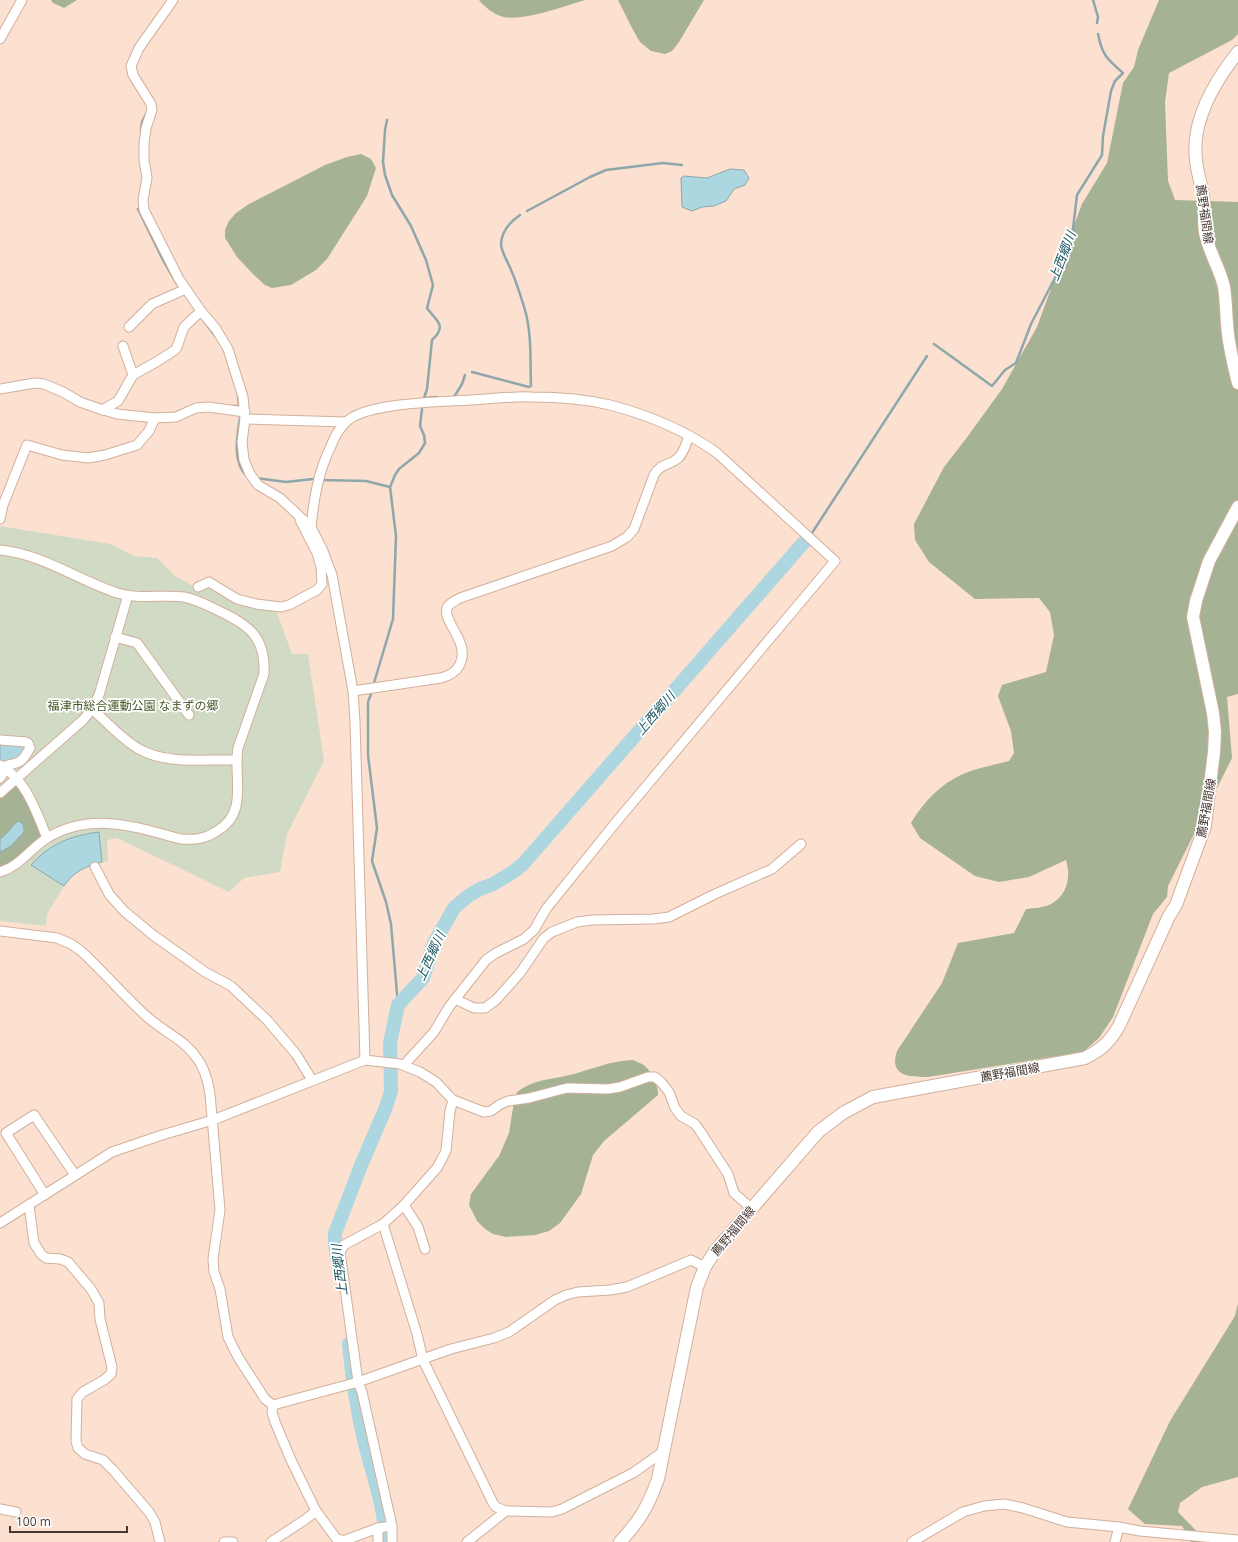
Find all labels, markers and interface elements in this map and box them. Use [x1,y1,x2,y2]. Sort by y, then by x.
street label: 薦野福間線 [1192,183,1218,245]
water label: 上西郷川 [1044,227,1080,284]
water label: 上西郷川 [631,686,680,739]
park label: 福津市総合運動公園 なまずの郷 [47,697,219,714]
street label: 薦野福間線 [1192,777,1220,839]
water label: 上西郷川 [411,927,450,983]
street label: 薦野福間線 [979,1058,1041,1086]
street label: 薦野福間線 [707,1203,759,1259]
water label: 上西郷川 [327,1241,351,1297]
scale bar [10,1508,127,1534]
text: 100 m [16,1513,51,1530]

